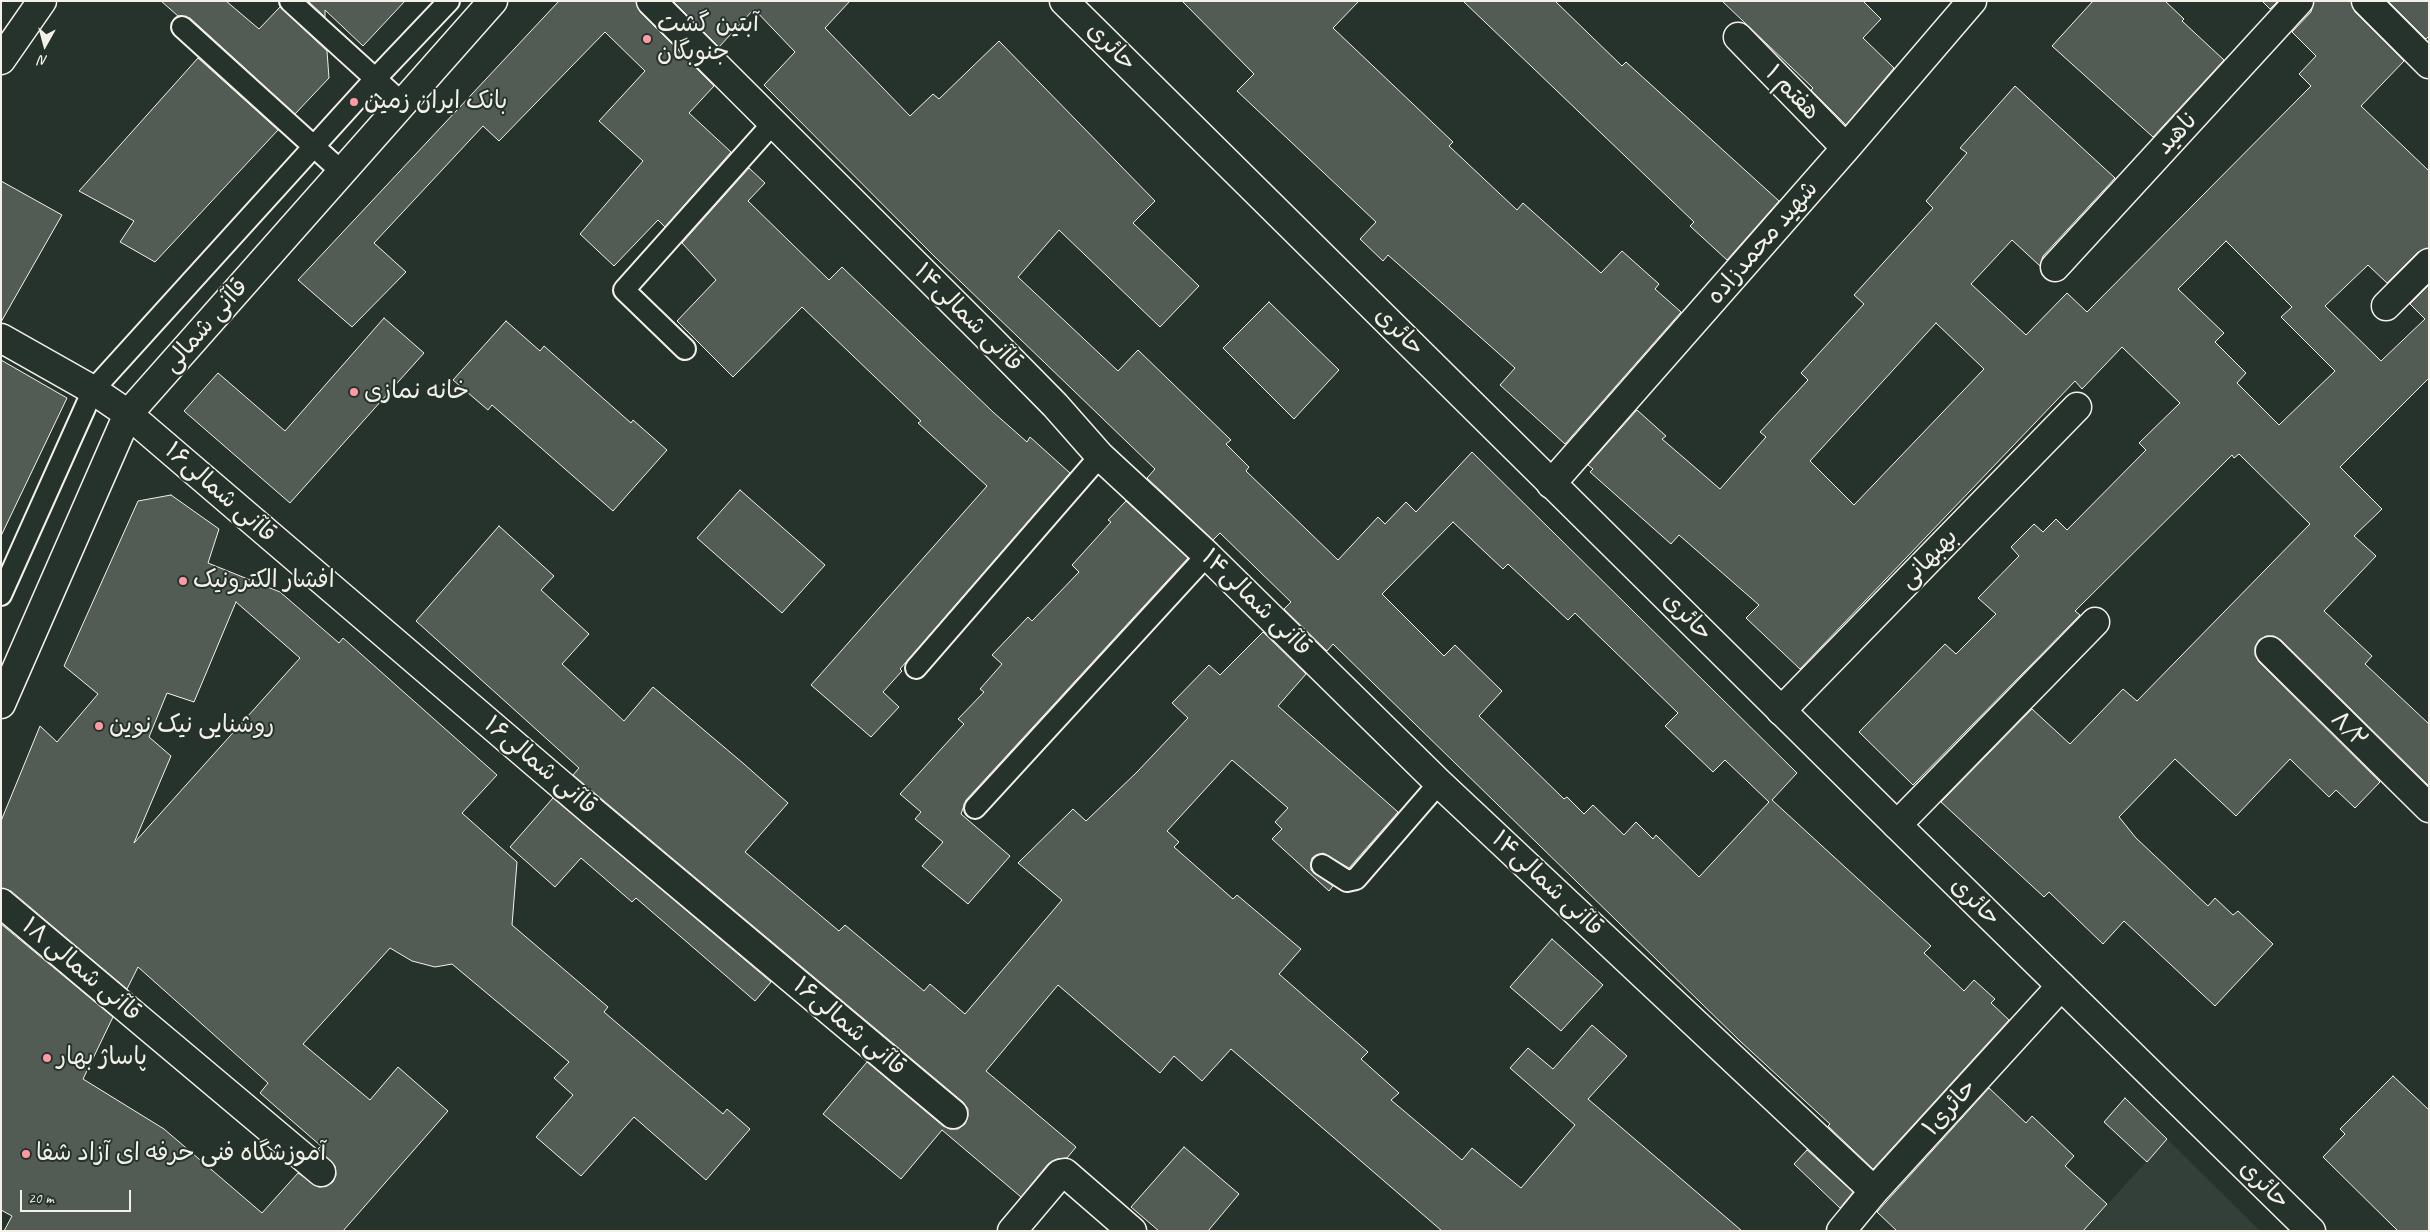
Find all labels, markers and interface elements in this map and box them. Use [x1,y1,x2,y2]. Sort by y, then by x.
place label: آبتین گشت جنوبگان [657,11,759,67]
street label: حائری [1080,16,1142,78]
north arrow [20,20,70,70]
marker: آبتین گشت جنوبگان [641,33,653,45]
text: N [38,51,48,69]
street label: هفتم ۱ [1759,59,1825,127]
place label: بانک ایران زمین [364,88,508,116]
marker: بانک ایران زمین [348,96,360,108]
street label: ناهید [2150,107,2204,161]
street label: شهید محمدزاده [1701,175,1825,311]
street label: قاآنی شمالی۱۴ [908,258,1028,378]
street label: قاآنی شمالی [157,273,255,379]
street label: حائری [1368,301,1430,363]
place label: خانه نمازی [364,378,469,406]
marker: خانه نمازی [348,386,360,398]
street label: قاآنی شمالی۱۶ [158,437,282,549]
street label: بهبهانی [1894,523,1964,595]
street label: قاآنی شمالی۱۴ [1195,543,1317,663]
place label: افشار الکترونیک [193,567,335,595]
marker: افشار الکترونیک [177,575,189,587]
street label: حائری [1656,586,1718,648]
street label: ۸/۲ [2324,705,2374,755]
street label: قاآنی شمالی۱۶ [478,710,602,822]
place label: روشنایی نیک نوین [109,712,274,740]
marker: روشنایی نیک نوین [93,720,105,732]
street label: قاآنی شمالی۱۴ [1485,825,1609,943]
street label: حائری [1944,871,2006,933]
street label: ۱۸ قاآنی شمالی [16,912,146,1028]
street label: قاآنی شمالی۱۶ [787,971,911,1083]
place label: پاساژ بهار [57,1044,147,1072]
marker: پاساژ بهار [41,1052,53,1064]
street label: حائری۱ [1917,1074,1983,1142]
place label: آموزشگاه فنی حرفه ای آزاد شفا [36,1140,326,1168]
marker: آموزشگاه فنی حرفه ای آزاد شفا [20,1148,32,1160]
street label: حائری [2233,1154,2295,1216]
scale bar [22,1180,134,1212]
text: 20 m [28,1189,54,1208]

